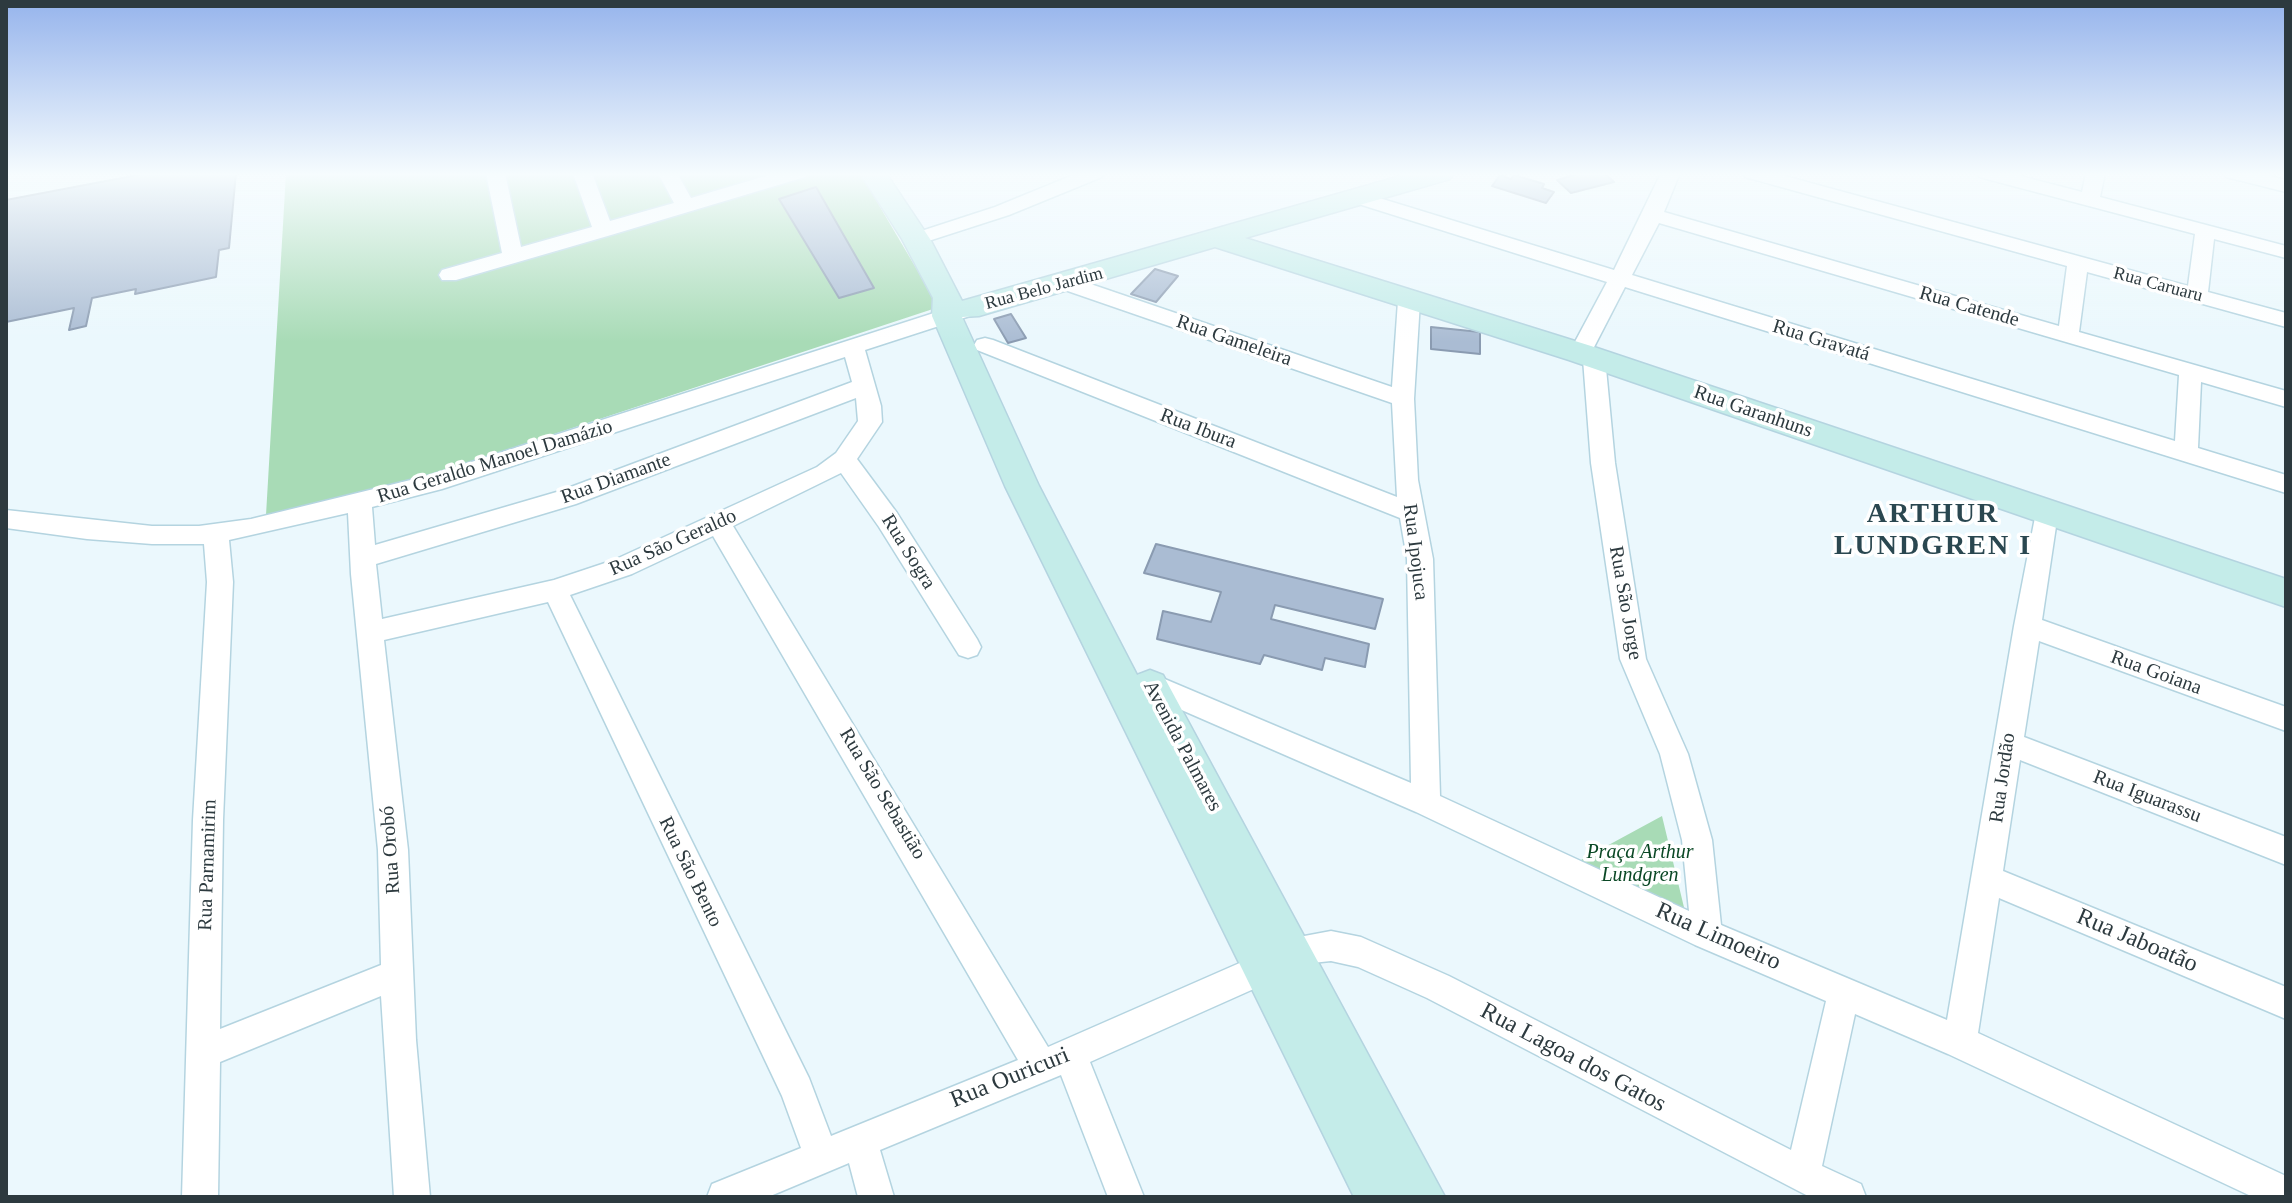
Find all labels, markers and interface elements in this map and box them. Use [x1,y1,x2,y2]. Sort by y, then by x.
street label: Rua Belo Jardim [983,263,1105,315]
street label: Rua Caruaru [2111,263,2205,307]
street label: Rua Catende [1916,281,2022,333]
street label: Rua Gameleira [1173,310,1295,372]
street label: Rua Gravatá [1769,315,1873,367]
street label: Rua Garanhuns [1691,380,1815,444]
street label: Rua Ibura [1157,404,1239,454]
street label: Rua Geraldo Manoel Damázio [374,415,616,509]
street label: Rua Diamante [558,448,674,510]
district label: ARTHUR LUNDGREN I [1834,498,2032,564]
street label: Rua Ipojuca [1397,502,1433,602]
street label: Rua São Geraldo [606,504,740,582]
street label: Rua Sogra [876,510,940,594]
street label: Rua São Jorge [1603,544,1647,662]
street label: Rua Goiana [2107,645,2205,701]
street label: Avenida Palmares [1137,677,1227,815]
street label: Rua São Sebastião [833,724,931,864]
street label: Rua Jordão [1985,732,2021,824]
street label: Rua Iguarassu [2090,765,2204,829]
street label: Rua Parnamirim [194,799,222,931]
street label: Rua Orobó [376,805,406,895]
street label: Rua São Bento [653,813,727,931]
park label: Praça Arthur Lundgren [1586,841,1694,888]
street label: Rua Limoeiro [1651,897,1785,977]
street label: Rua Jaboatão [2072,903,2202,979]
street label: Rua Lagoa dos Gatos [1475,997,1671,1119]
street label: Rua Ouricuri [946,1041,1074,1115]

